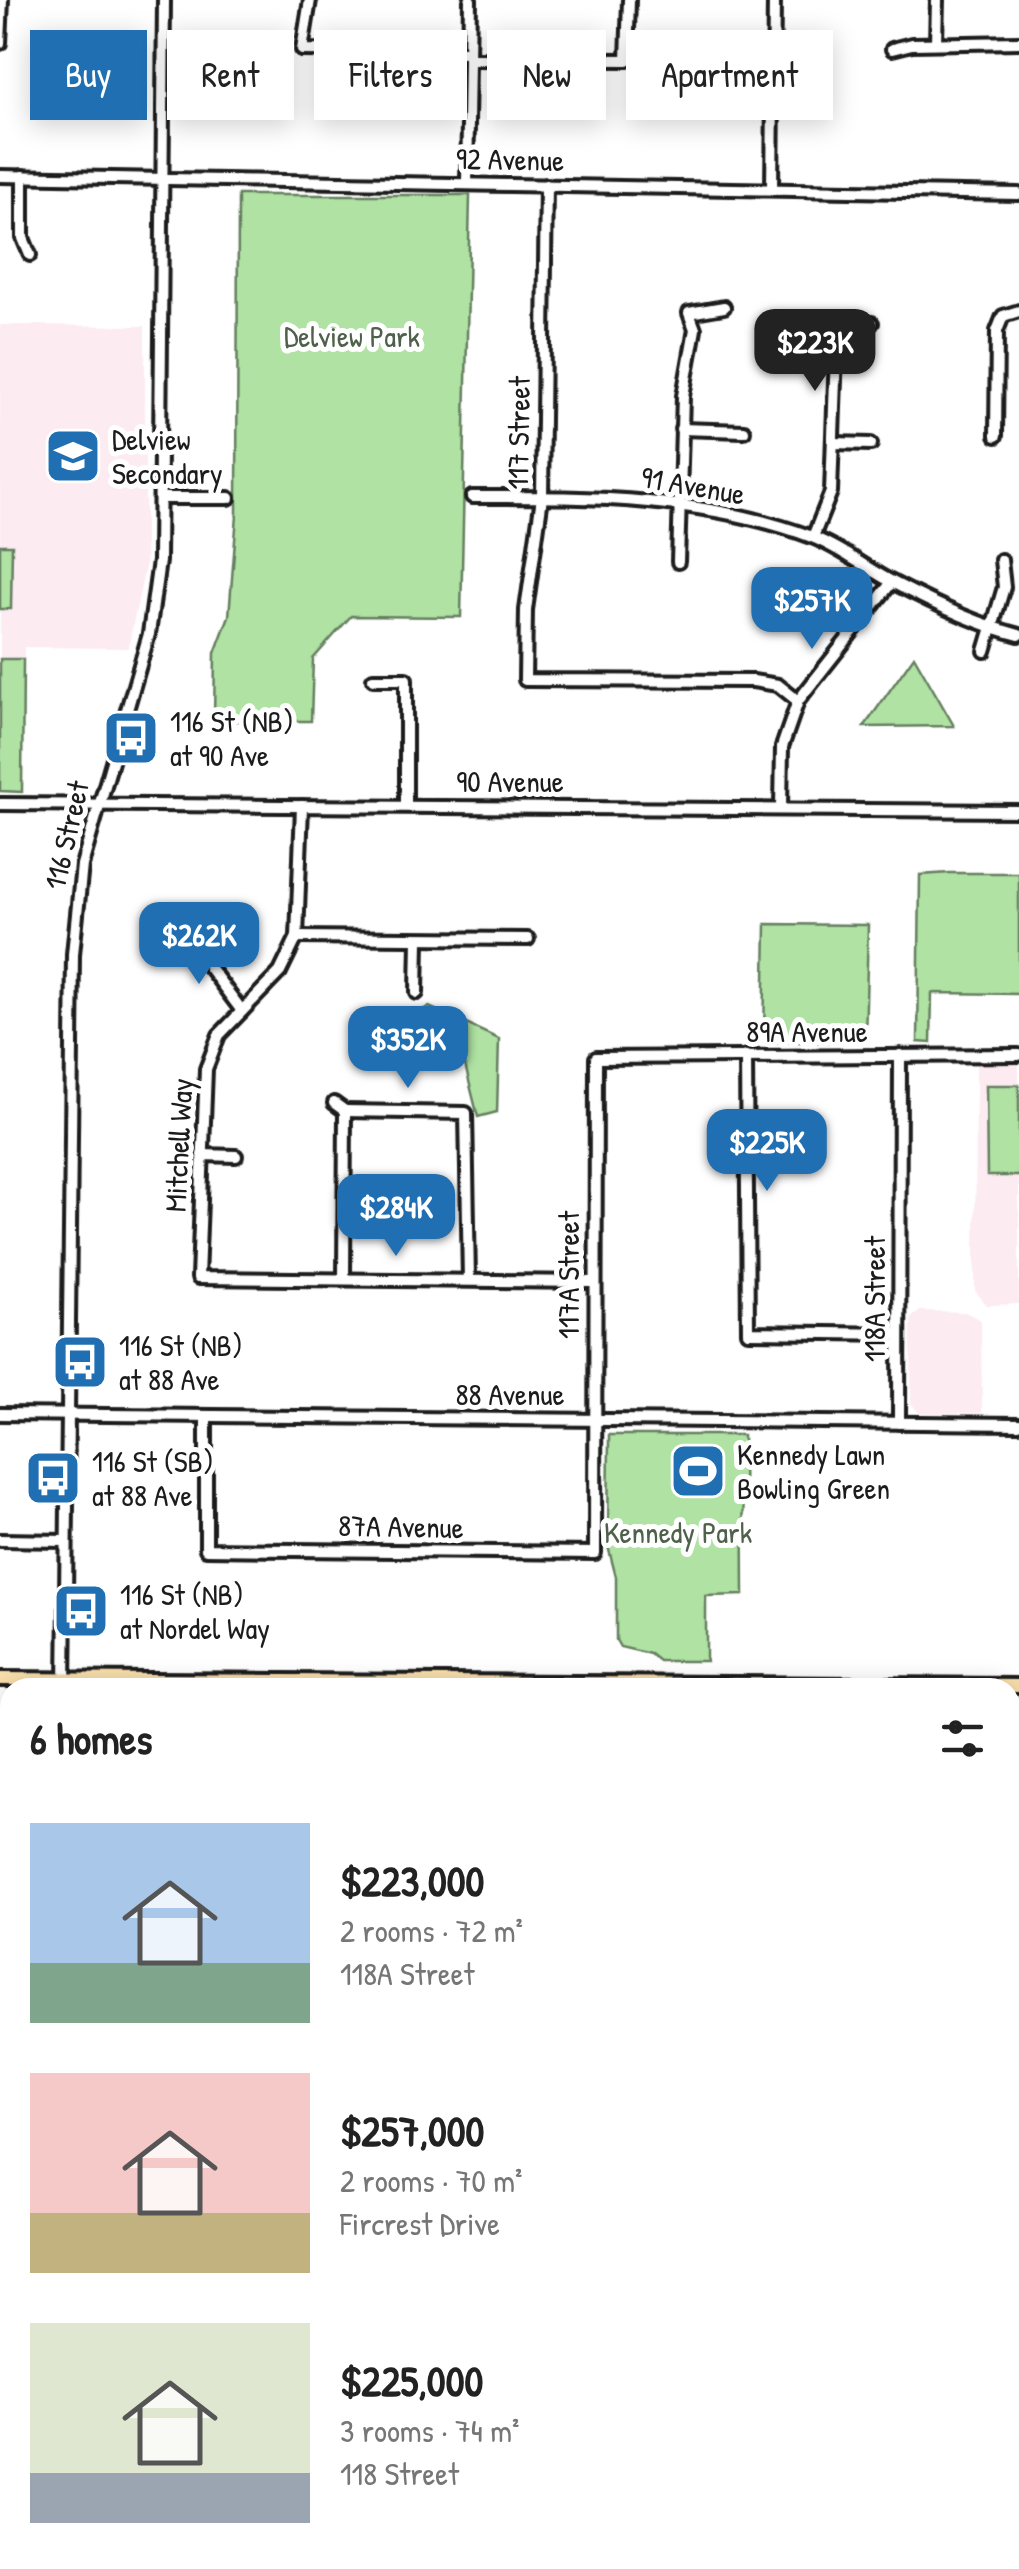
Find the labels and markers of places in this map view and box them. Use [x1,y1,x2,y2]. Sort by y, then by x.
pin: $223K [745,309,885,394]
place label: Delview Secondary [112,419,223,493]
school or university icon: Delview Secondary [43,426,103,486]
pin: $257K [742,567,882,652]
place label: 116 St (NB) at 90 Ave [170,701,294,775]
bus stop icon: 116 St (NB) at 90 Ave [101,708,161,768]
pin: $262K [129,902,269,987]
pin: $352K [338,1006,478,1091]
pin: $225K [697,1109,837,1194]
pin: $284K [326,1174,466,1259]
place label: 116 St (NB) at 88 Ave [119,1325,243,1399]
bus stop icon: 116 St (NB) at 88 Ave [50,1332,110,1392]
place label: Kennedy Lawn Bowling Green [737,1434,890,1508]
place label: 116 St (SB) at 88 Ave [92,1441,214,1515]
sports icon: Kennedy Lawn Bowling Green [668,1441,728,1501]
bus stop icon: 116 St (SB) at 88 Ave [23,1448,83,1508]
place label: 116 St (NB) at Nordel Way [120,1574,270,1648]
bus stop icon: 116 St (NB) at Nordel Way [51,1581,111,1641]

